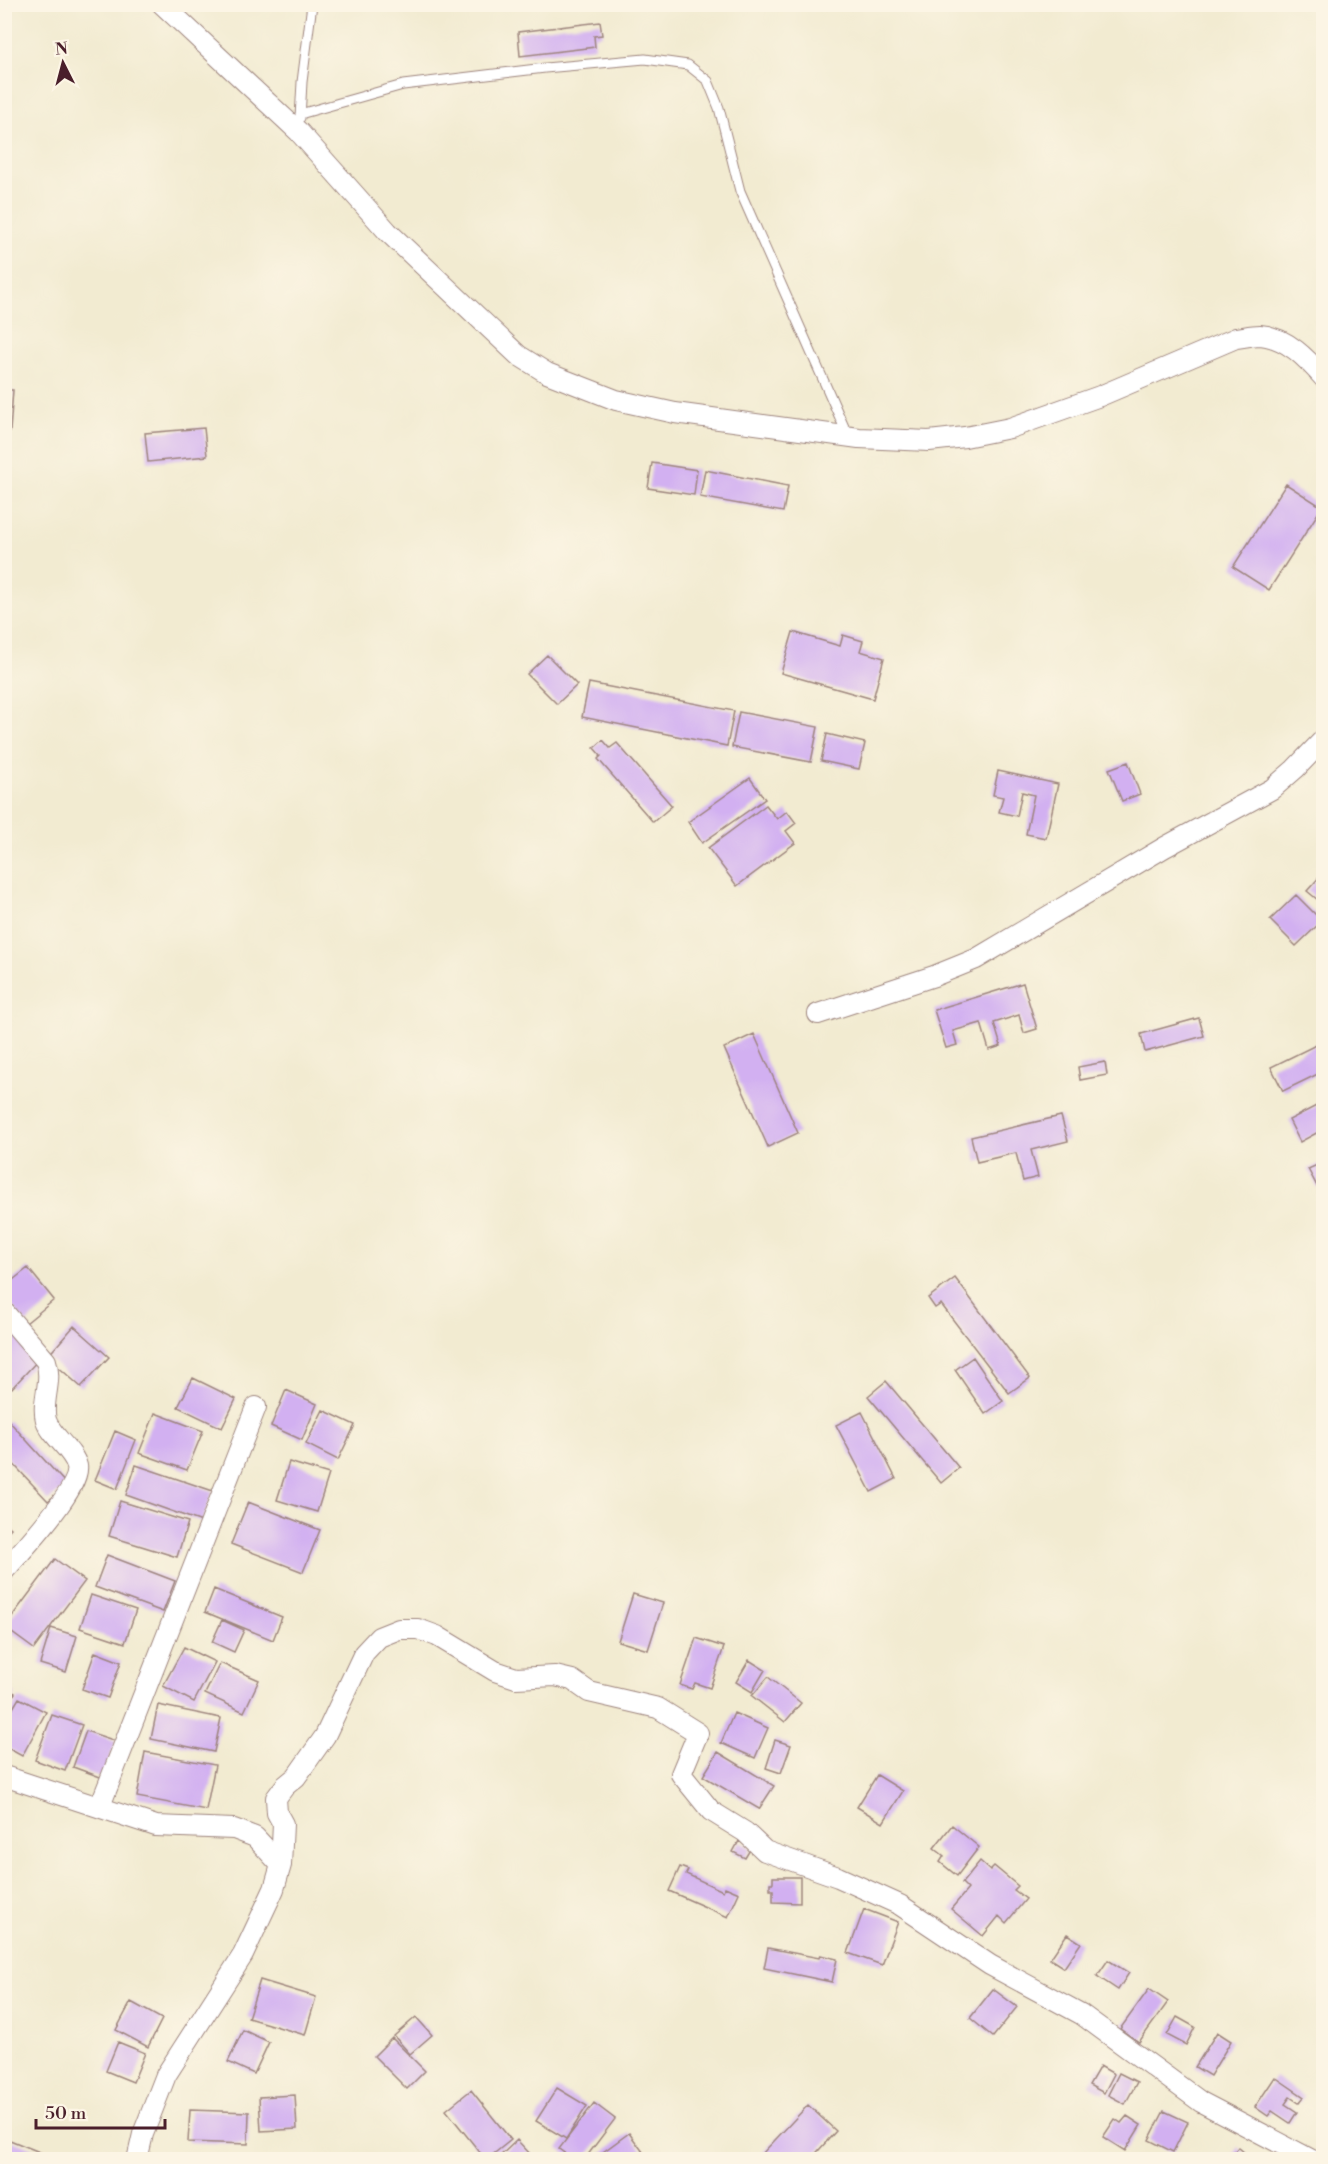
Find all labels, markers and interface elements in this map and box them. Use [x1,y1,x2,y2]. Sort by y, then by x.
north arrow [33,33,93,93]
text: N [54,38,69,60]
scale bar [36,2092,165,2130]
text: 50 m [45,2102,87,2125]

